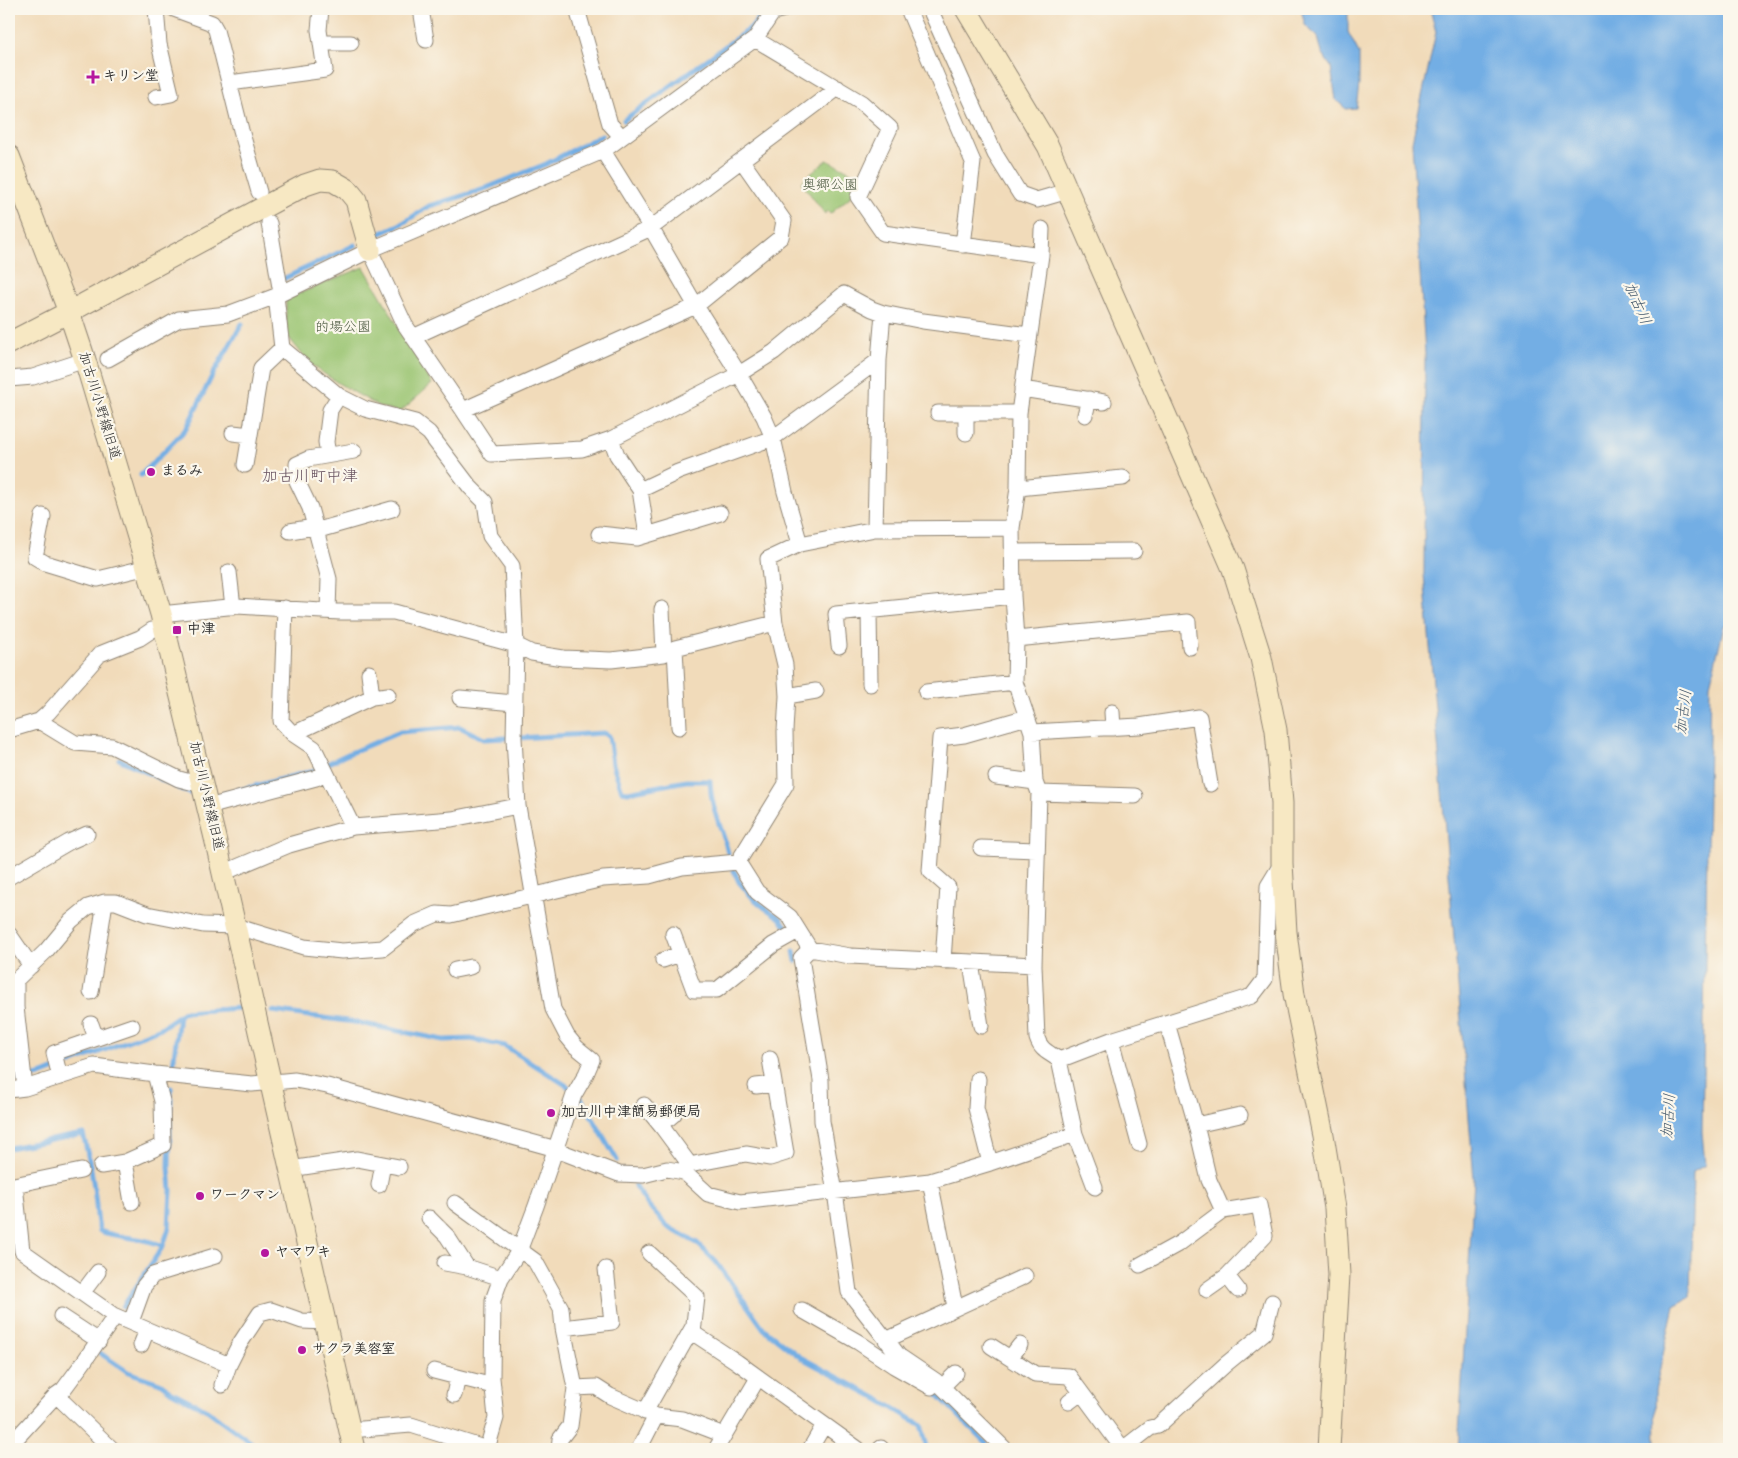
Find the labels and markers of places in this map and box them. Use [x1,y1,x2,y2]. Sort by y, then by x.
place label: キリン堂 [103,69,159,86]
marker: キリン堂 [87,71,99,83]
place label: まるみ [161,464,203,481]
marker: まるみ [145,466,157,478]
place label: 中津 [187,622,215,639]
marker: 中津 [171,624,183,636]
place label: 加古川中津簡易郵便局 [561,1104,701,1122]
marker: 加古川中津簡易郵便局 [545,1107,557,1119]
place label: ワークマン [210,1188,280,1205]
marker: ワークマン [194,1190,206,1202]
place label: ヤマワキ [275,1245,331,1262]
marker: ヤマワキ [259,1247,271,1259]
place label: サクラ美容室 [312,1342,395,1359]
marker: サクラ美容室 [296,1344,308,1356]

